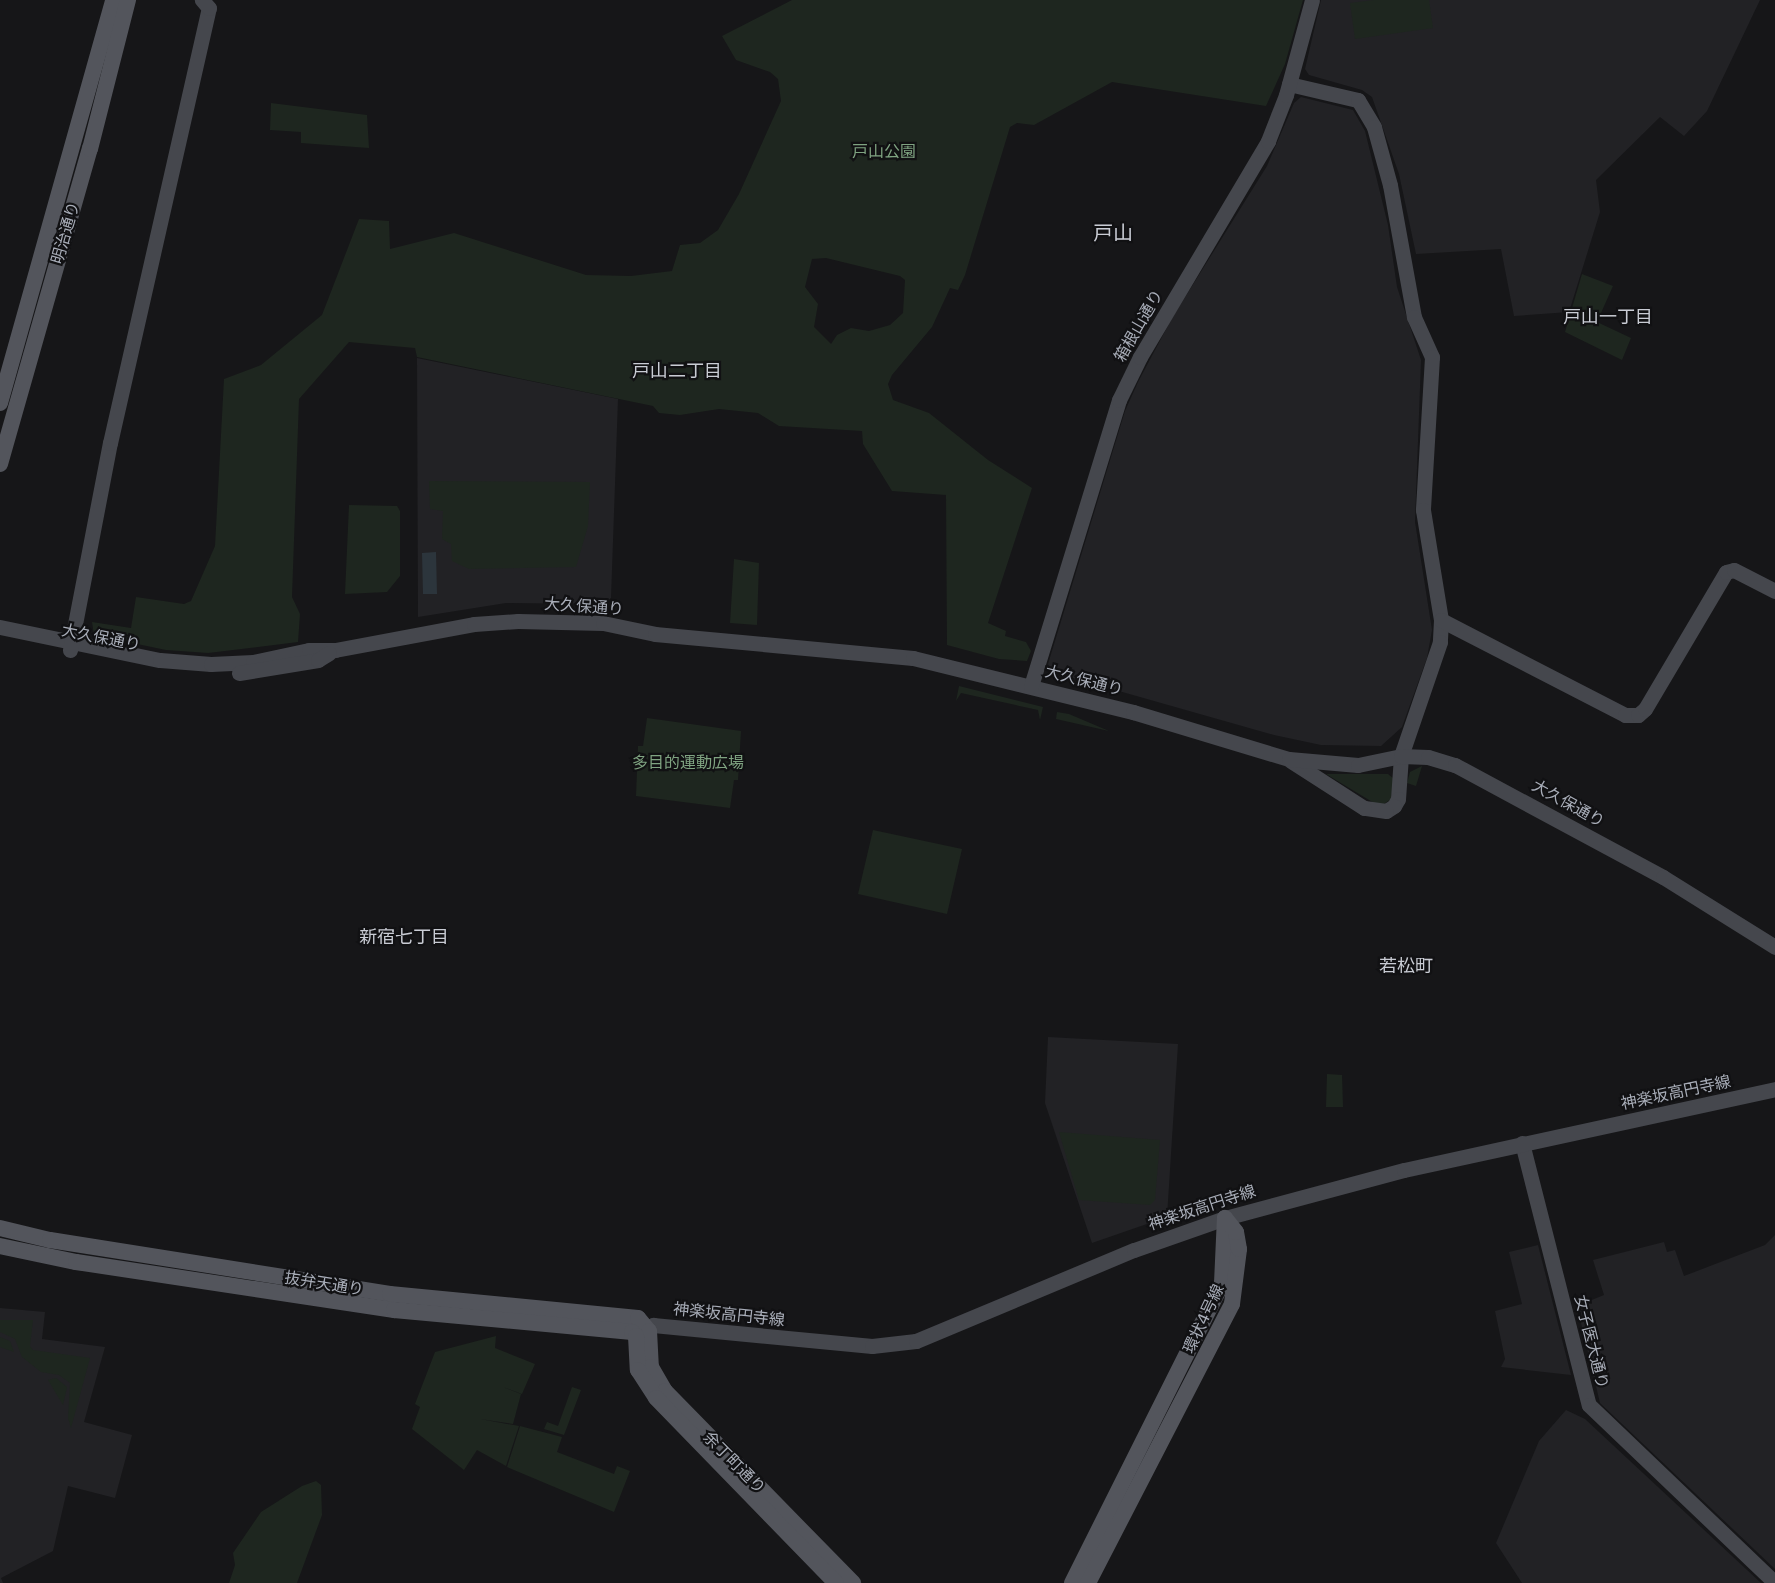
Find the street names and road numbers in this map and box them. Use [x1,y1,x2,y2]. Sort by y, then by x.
street label: 明治通り [48,200,84,266]
street label: 箱根山通り [1111,287,1167,365]
street label: 大久保通り [543,595,625,619]
street label: 大久保通り [60,621,142,655]
street label: 大久保通り [1043,662,1125,700]
street label: 大久保通り [1528,776,1608,832]
street label: 神楽坂高円寺線 [1619,1072,1733,1114]
street label: 神楽坂高円寺線 [1146,1182,1258,1234]
street label: 抜弁天通り [283,1268,365,1300]
street label: 環状4号線 [1180,1281,1228,1357]
street label: 女子医大通り [1570,1293,1612,1391]
street label: 神楽坂高円寺線 [672,1300,786,1330]
street label: 余丁町通り [699,1428,769,1498]

